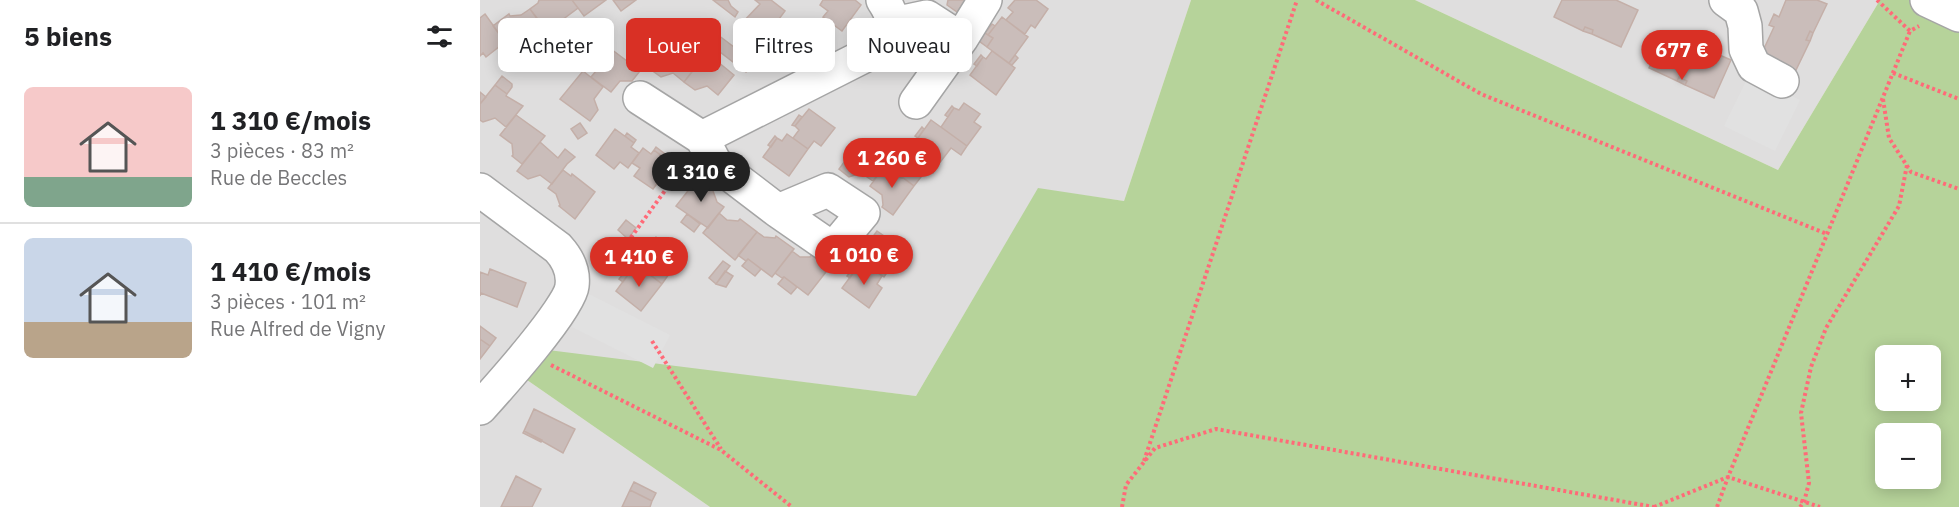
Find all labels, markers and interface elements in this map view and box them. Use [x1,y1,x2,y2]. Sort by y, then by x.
chip: Acheter [498,18,614,72]
chip: Louer [626,18,721,72]
chip: Filtres [733,18,835,72]
chip: Nouveau [847,18,972,72]
text: 5 biens [24,19,112,53]
icon: filters [423,20,456,53]
pin: 677 € [1640,30,1724,81]
text: 677 € [1655,36,1709,63]
text: 1 310 €/mois [210,103,371,137]
icon: home [72,111,144,183]
text: 3 pièces · 83 m² [210,137,354,164]
pin: 1 260 € [837,138,947,189]
text: 1 260 € [857,144,927,171]
pin: 1 310 € [646,152,756,203]
text: 1 310 € [666,158,736,185]
text: Rue de Beccles [210,164,347,191]
pin: 1 010 € [809,235,919,286]
pin: 1 410 € [584,237,694,288]
text: 1 010 € [829,241,899,268]
text: 1 410 € [604,243,674,270]
text: 1 410 €/mois [210,254,371,288]
icon: home [72,262,144,334]
text: 3 pièces · 101 m² [210,288,366,315]
text: Rue Alfred de Vigny [210,315,385,342]
map controls [1875,345,1941,489]
button: + [1875,345,1941,411]
button: − [1875,423,1941,489]

